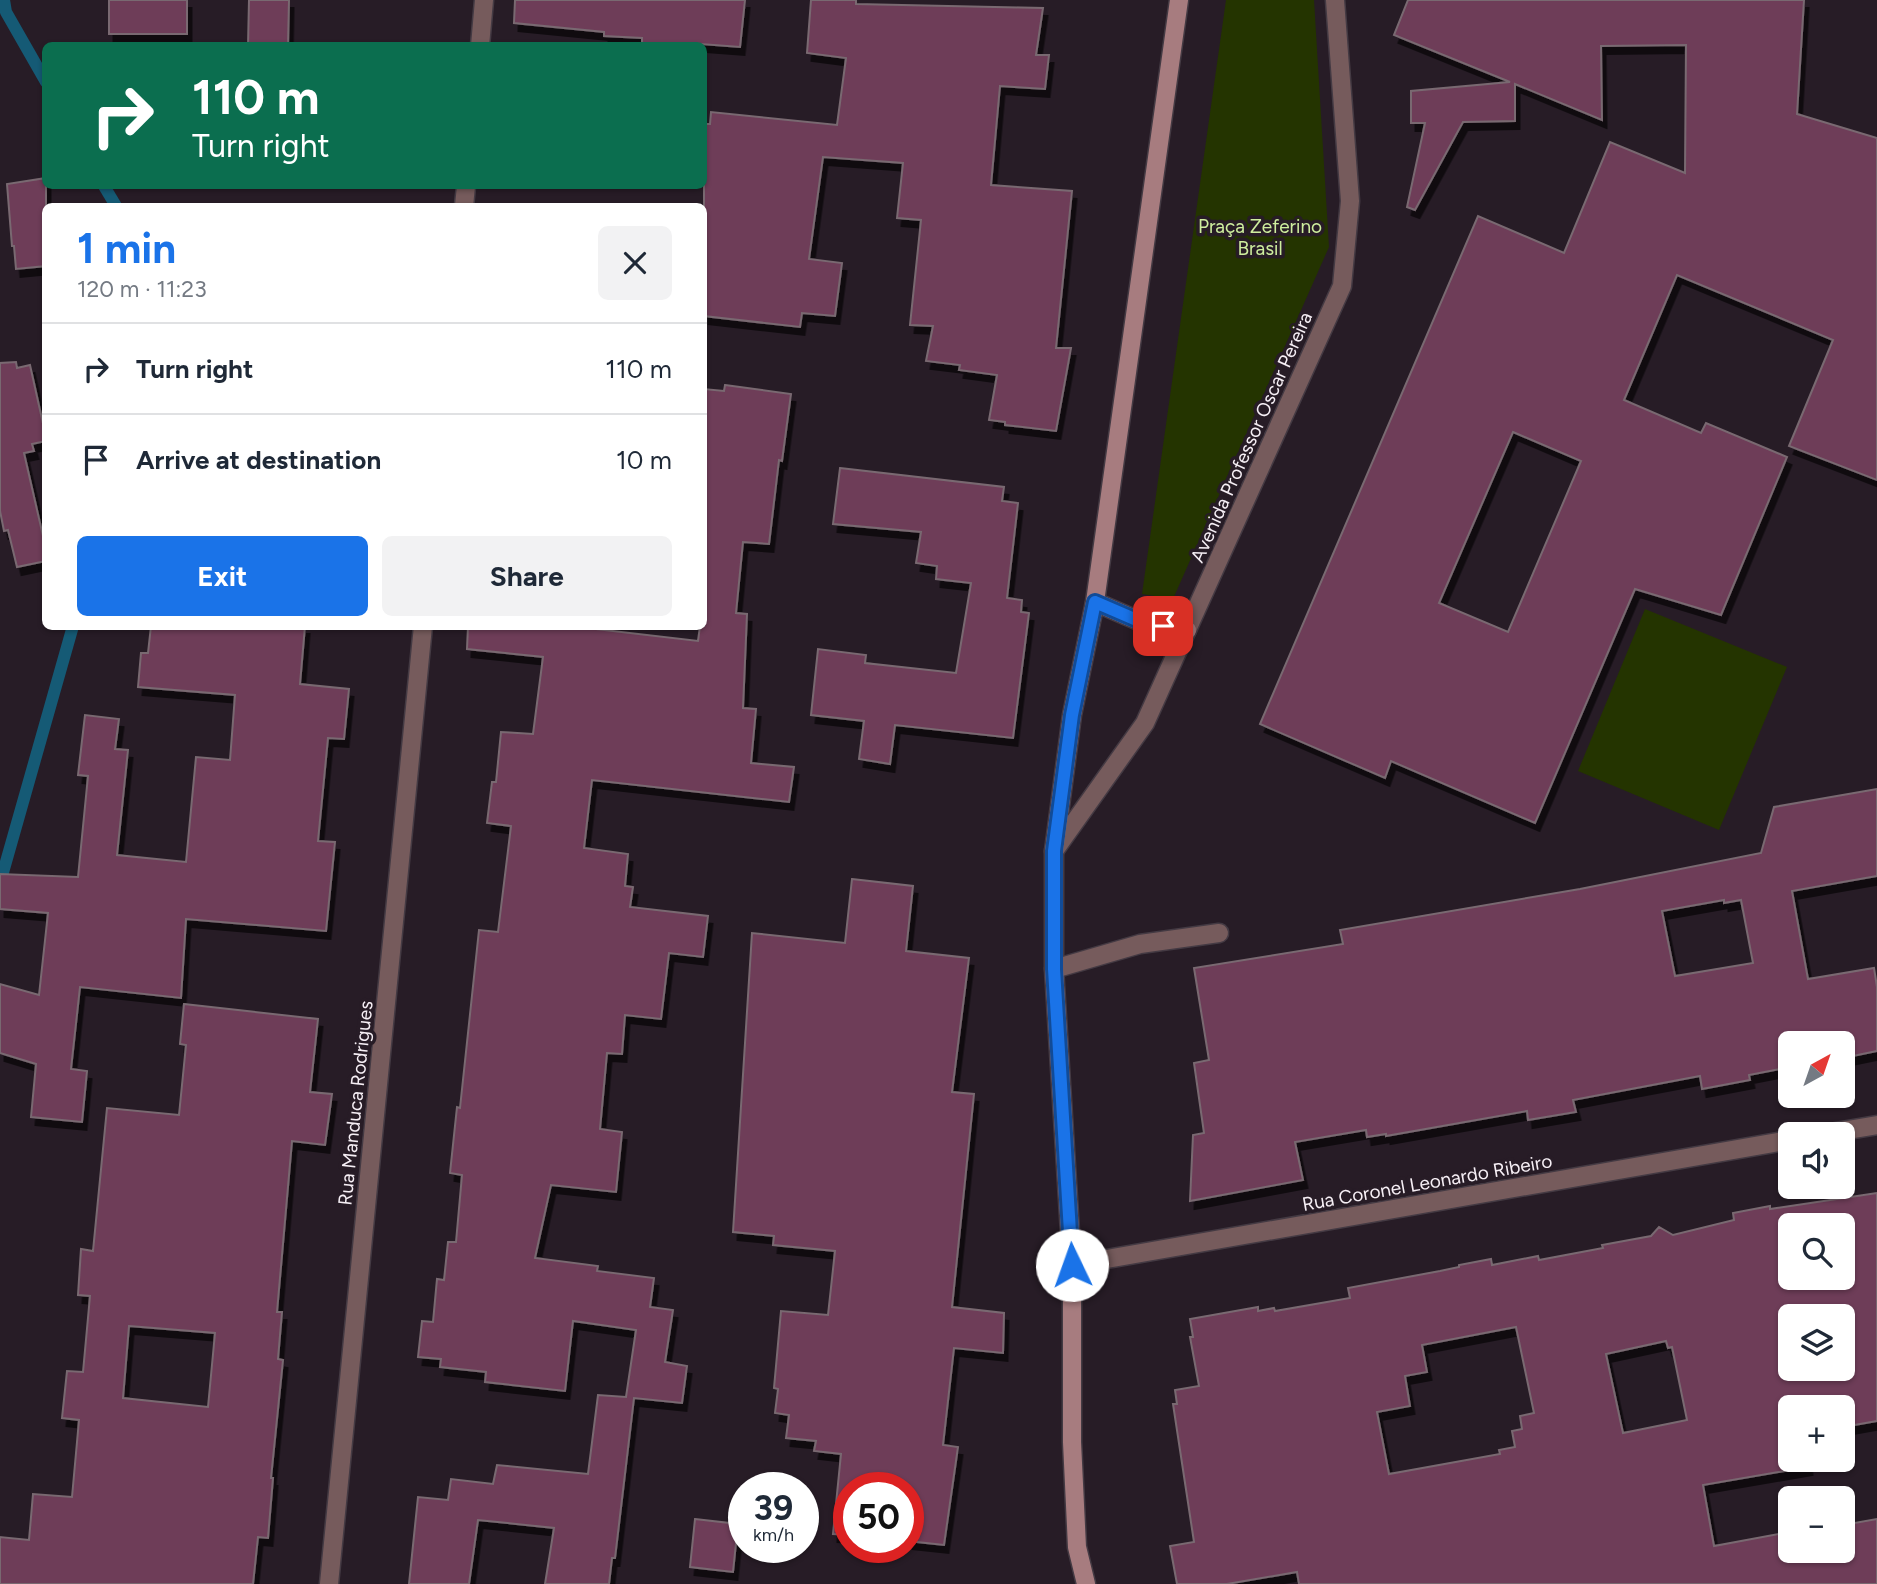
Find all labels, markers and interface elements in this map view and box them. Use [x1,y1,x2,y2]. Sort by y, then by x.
text: 110 m [192,67,320,126]
icon: right [77,70,168,161]
text: Turn right [192,127,330,165]
park label: Praça Zeferino Brasil [1198,215,1322,260]
text: 1 min [77,223,176,274]
button: close [598,226,672,300]
text: 120 m · 11:23 [77,275,207,303]
street label: Avenida Professor Oscar Pereira [1186,308,1317,566]
icon: right [77,350,115,388]
text: Turn right [136,353,253,385]
text: 110 m [605,353,672,385]
icon: arrive [77,441,115,479]
text: Arrive at destination [136,444,381,476]
text: 10 m [616,444,672,476]
button: Exit [77,536,368,616]
button: Share [382,536,672,616]
pin [1133,596,1193,656]
icon: arrive [1144,607,1182,645]
street label: Rua Manduca Rodrigues [333,1000,378,1206]
north arrow [1778,1031,1855,1108]
map controls [1778,1031,1855,1563]
button: sound [1778,1122,1855,1199]
street label: Rua Coronel Leonardo Ribeiro [1300,1149,1554,1216]
button: search [1778,1213,1855,1290]
position arrow [1035,1228,1109,1302]
button: layers [1778,1304,1855,1381]
button: + [1778,1395,1855,1472]
speed limit sign: 50 [833,1472,924,1563]
button: − [1778,1486,1855,1563]
text: 39 [754,1487,793,1529]
text: km/h [753,1524,794,1546]

